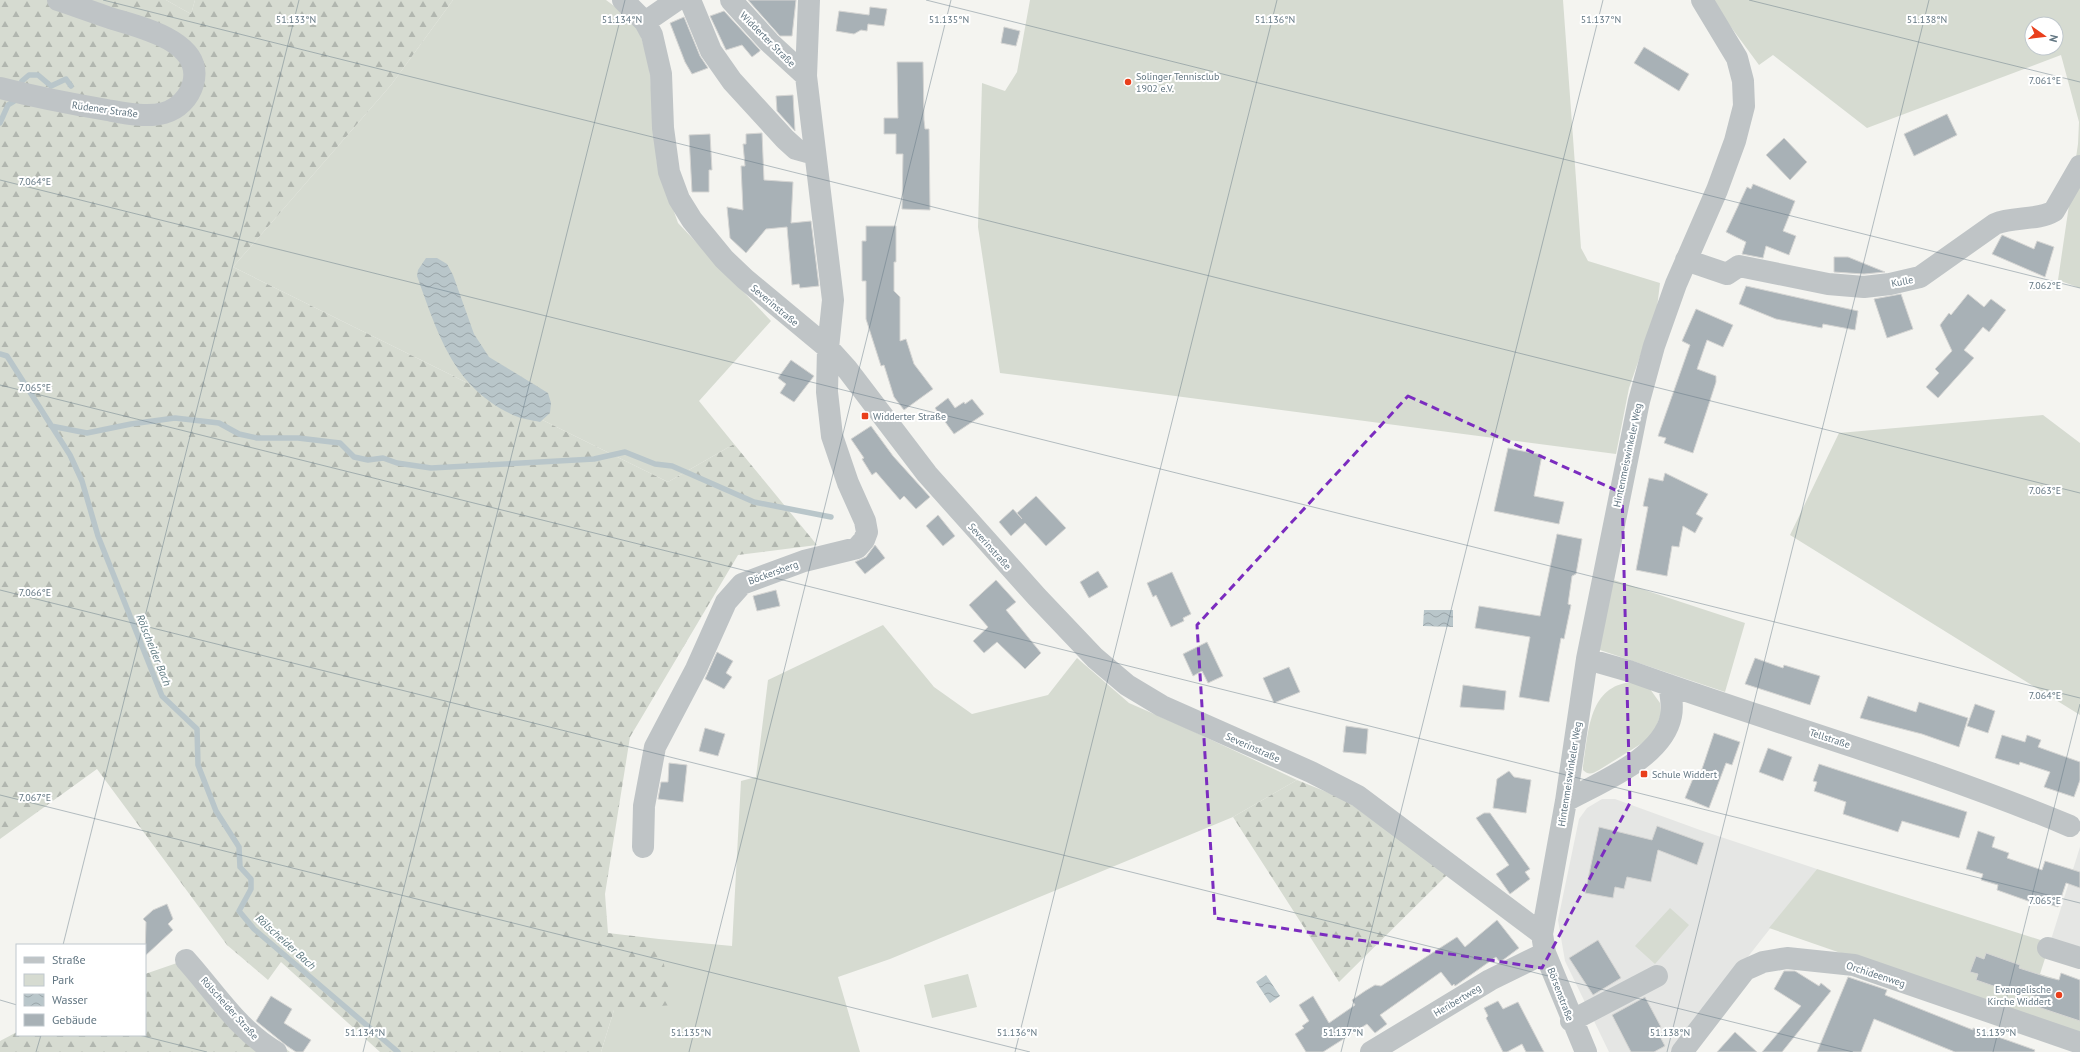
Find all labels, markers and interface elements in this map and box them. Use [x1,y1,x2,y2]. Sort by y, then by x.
street label: Widderter Straße [737,9,798,70]
text: 51.133°N [276,13,316,26]
text: 51.134°N [602,13,642,26]
text: 51.135°N [929,13,969,26]
text: 51.136°N [1255,13,1295,26]
text: 51.137°N [1581,13,1621,26]
text: 51.138°N [1907,13,1947,26]
north arrow [2024,16,2064,56]
text: N [2046,33,2061,44]
place label: Solinger Tennisclub 1902 e.V. [1136,70,1219,95]
text: 7.061°E [2029,74,2061,87]
marker: Solinger Tennisclub 1902 e.V. [1123,77,1133,87]
street label: Rüdener Straße [71,98,139,121]
text: 7.064°E [19,175,51,188]
street label: Kulle [1890,273,1914,290]
text: 7.062°E [2029,279,2061,292]
street label: Severinstraße [748,282,801,329]
text: 7.065°E [19,381,51,394]
street label: Hintenmeiswinkeler Weg [1610,402,1645,508]
place label: Widderter Straße [873,410,946,423]
marker: Widderter Straße [860,411,870,421]
text: 7.063°E [2029,484,2061,497]
street label: Severinstraße [965,520,1014,572]
street label: Böckersberg [746,557,800,588]
text: 7.066°E [19,586,51,599]
water label: Rölscheider Bach [133,612,175,688]
text: 7.064°E [2029,689,2061,702]
street label: Hintenmeiswinkeler Weg [1555,721,1584,828]
street label: Tellstraße [1808,726,1852,751]
street label: Severinstraße [1223,730,1282,765]
place label: Schule Widdert [1652,768,1718,781]
marker: Schule Widdert [1639,769,1649,779]
text: 7.067°E [19,791,51,804]
text: 7.065°E [2029,894,2061,907]
water label: Rölscheider Bach [253,911,319,973]
legend [16,944,146,1036]
text: Straße [52,952,86,967]
street label: Orchideenweg [1845,959,1907,990]
street label: Börsenstraße [1544,966,1577,1023]
text: Park [52,972,74,987]
street label: Rölscheider Straße [198,974,261,1043]
street label: Heribertweg [1431,981,1483,1020]
place label: Evangelische Kirche Widdert [1987,983,2052,1008]
marker: Evangelische Kirche Widdert [2054,990,2064,1000]
text: Wasser [52,992,88,1007]
text: Gebäude [52,1012,97,1027]
text: 51.134°N [345,1026,385,1039]
text: 51.135°N [671,1026,711,1039]
text: 51.136°N [997,1026,1037,1039]
text: 51.137°N [1323,1026,1363,1039]
text: 51.138°N [1650,1026,1690,1039]
text: 51.139°N [1976,1026,2016,1039]

